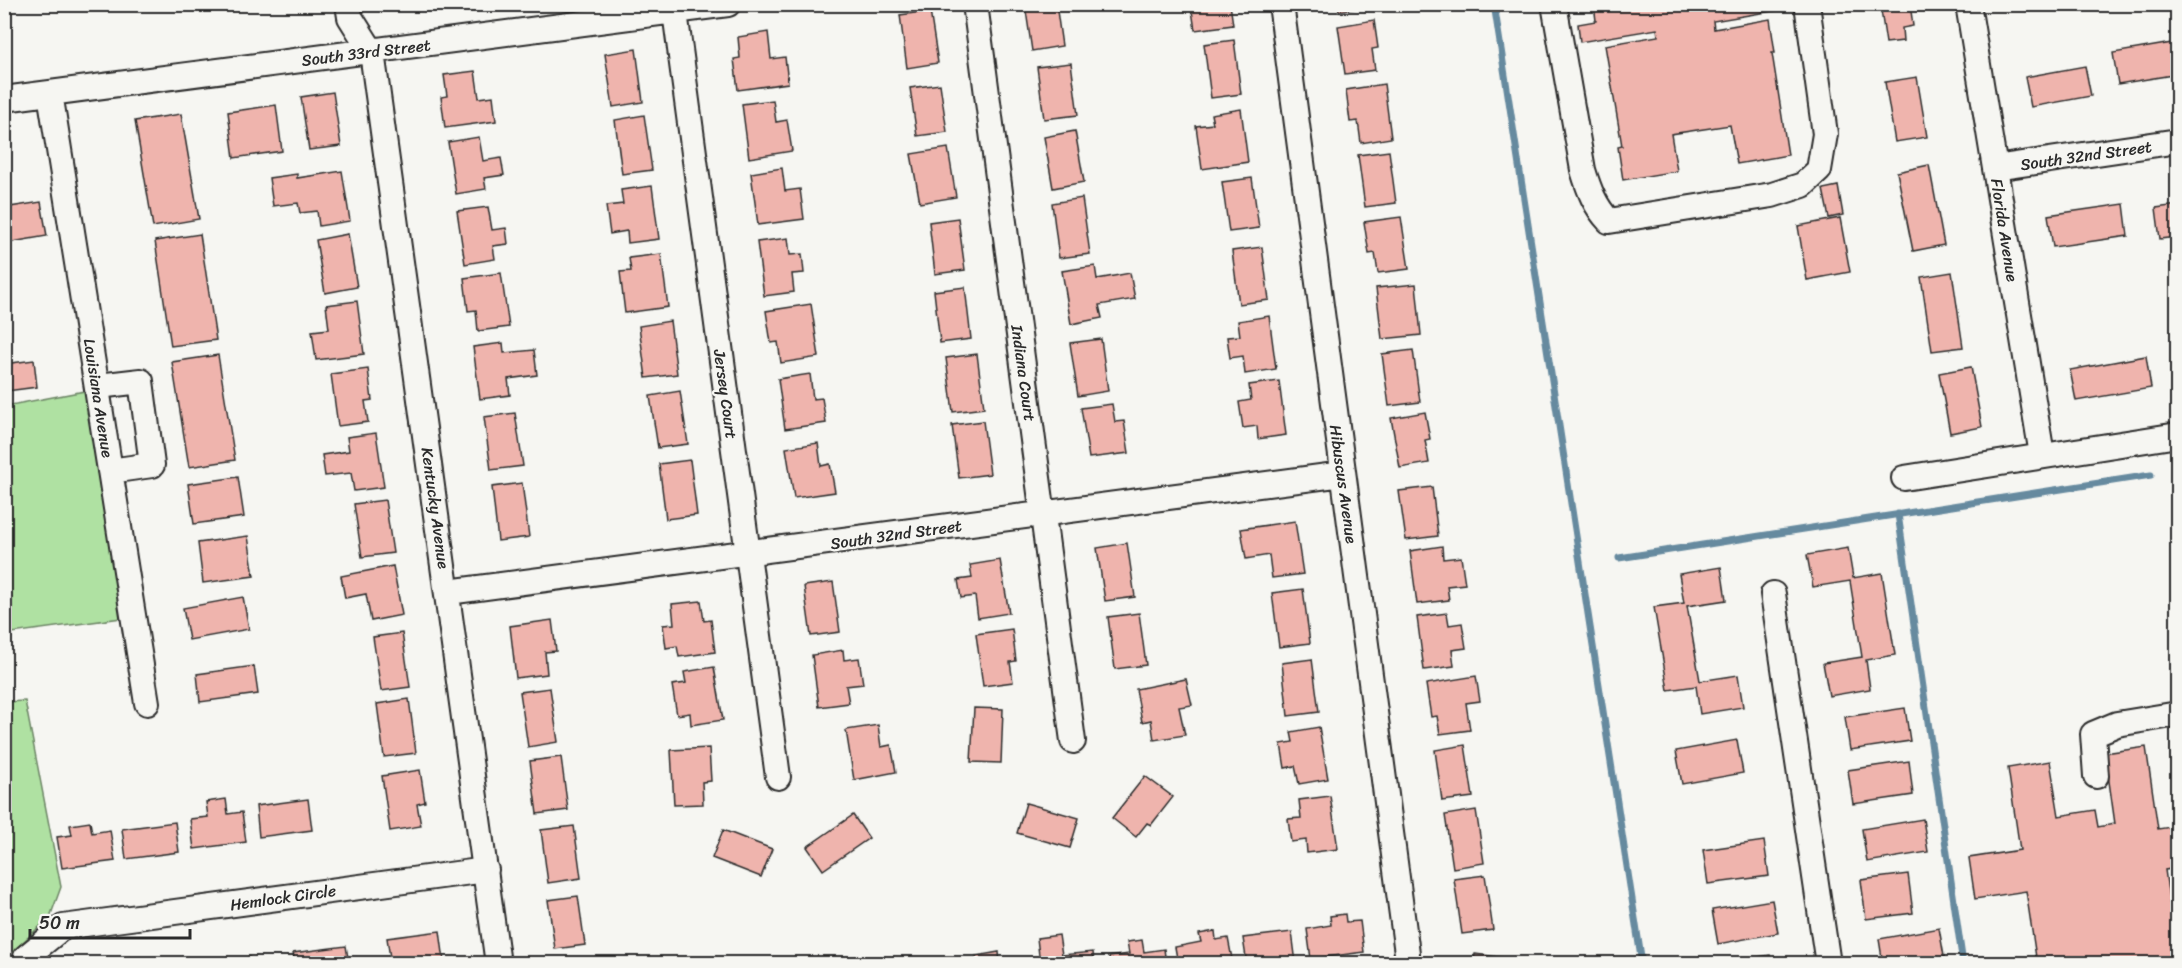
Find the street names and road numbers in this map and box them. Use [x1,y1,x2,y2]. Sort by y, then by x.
street label: South 33rd Street [300,30,432,75]
street label: South 32nd Street [2018,132,2154,179]
street label: Florida Avenue [1982,176,2027,284]
street label: Indiana Court [1002,322,1045,423]
street label: Louisiana Avenue [75,336,122,460]
street label: Jersey Court [705,346,746,441]
street label: Hibuscus Avenue [1321,423,1366,546]
street label: Kentucky Avenue [413,446,458,571]
street label: South 32nd Street [828,511,964,558]
street label: Hemlock Circle [228,876,338,919]

